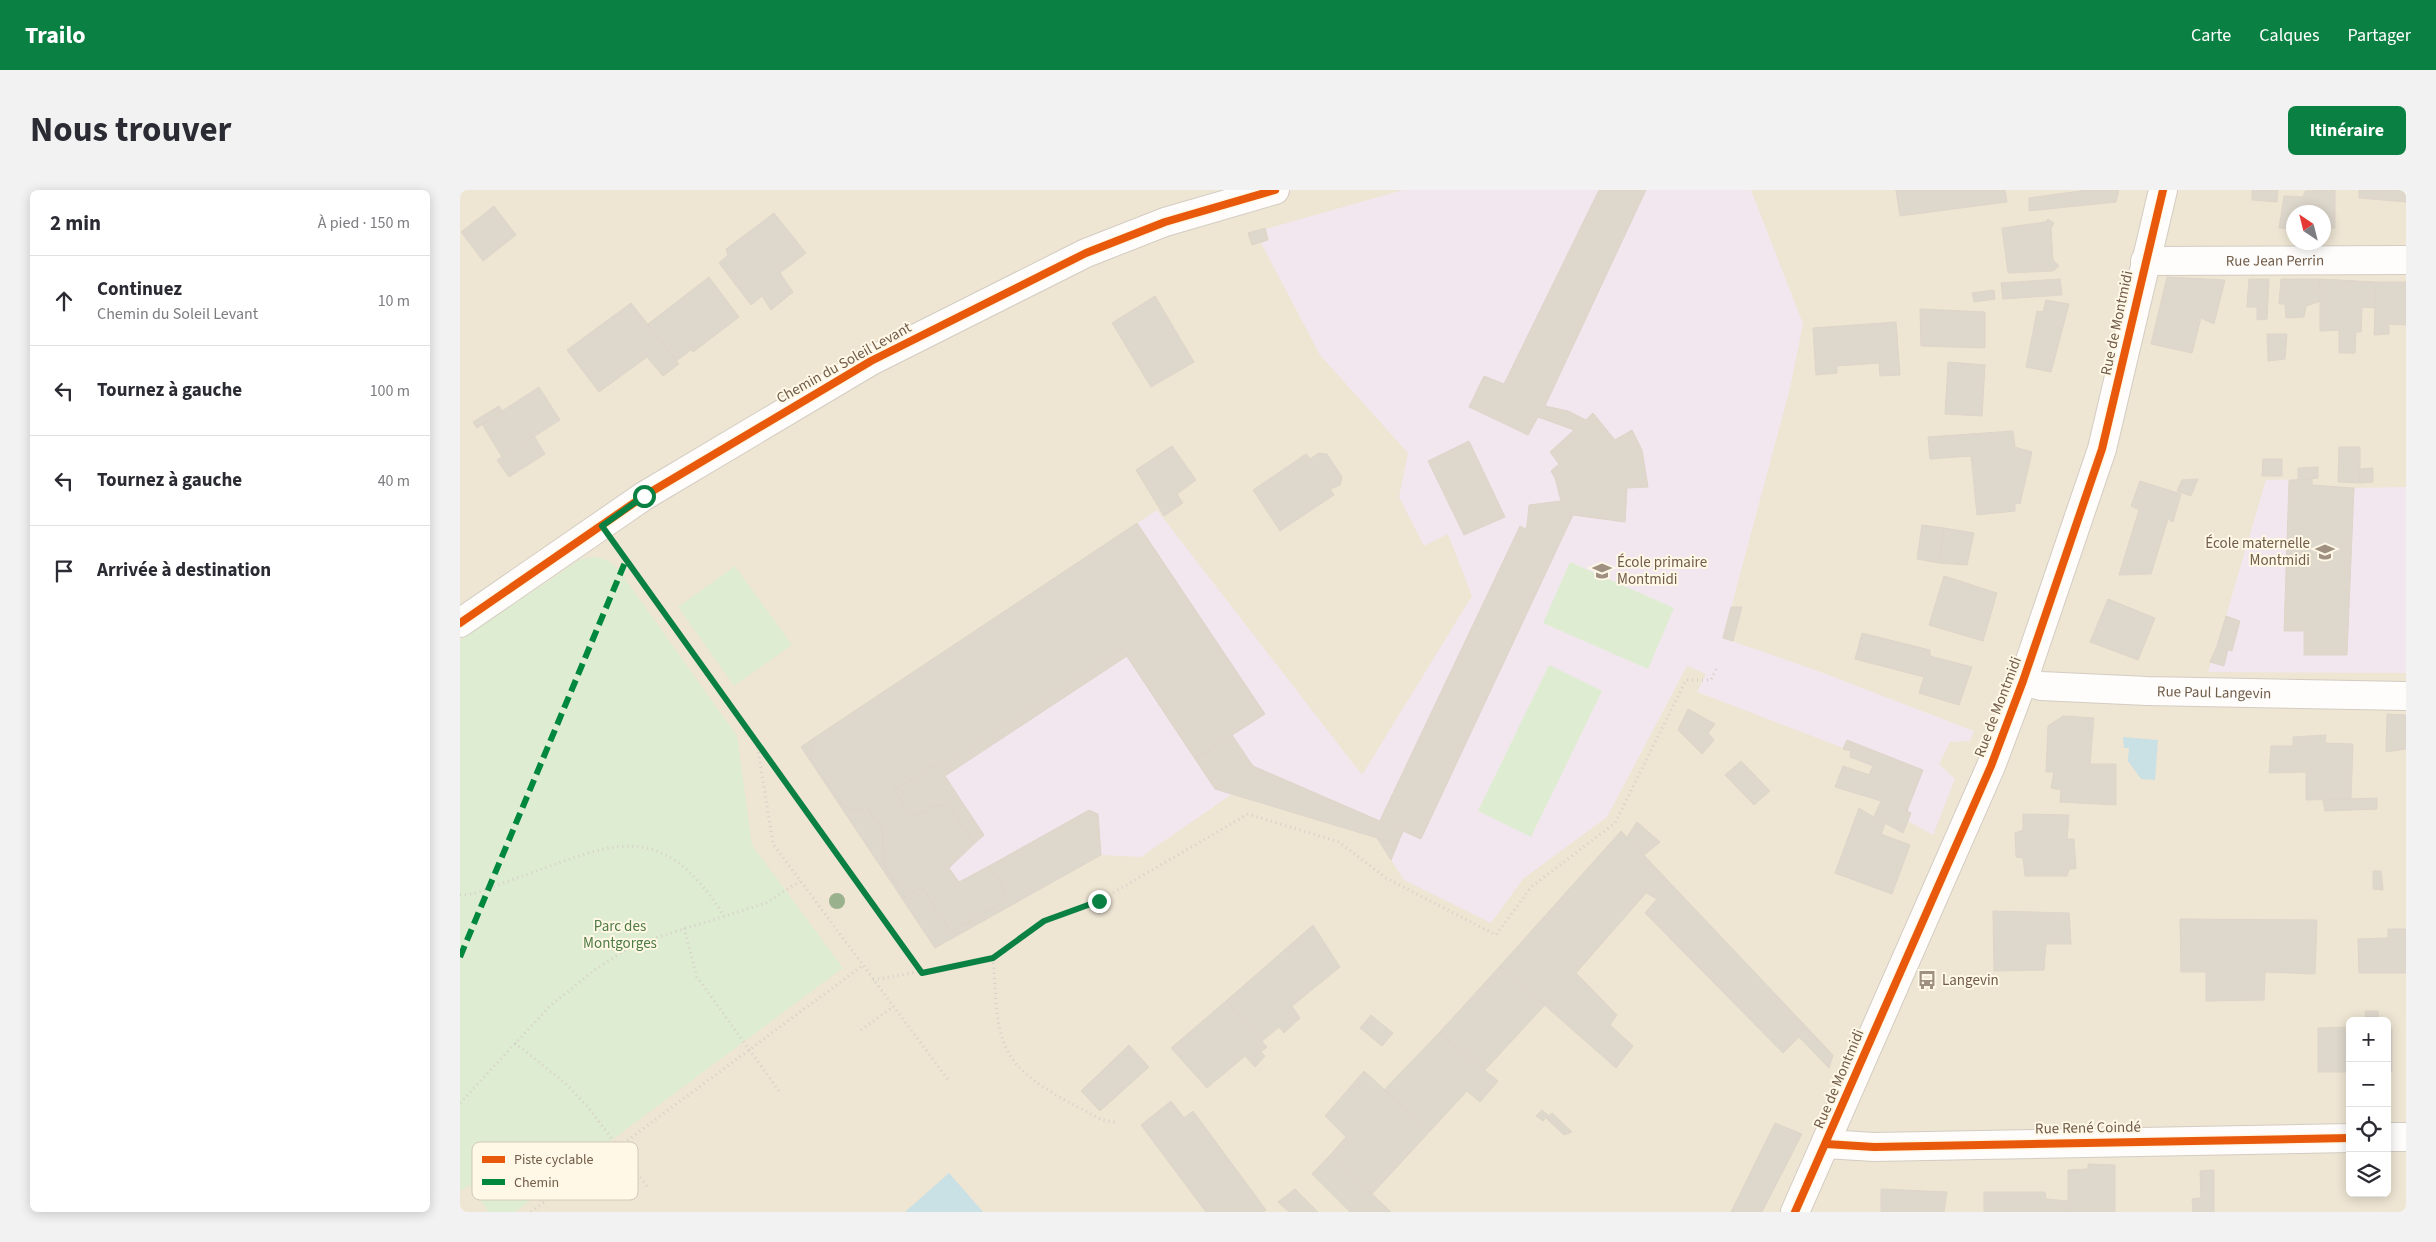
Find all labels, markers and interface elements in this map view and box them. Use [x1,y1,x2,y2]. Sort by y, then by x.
text: Trailo [25,18,86,53]
text: Carte [2191,23,2231,48]
text: Calques [2259,23,2319,48]
text: Partager [2347,23,2411,48]
text: Nous trouver [30,105,231,155]
button: Itinéraire [2288,106,2406,155]
north arrow [2286,205,2331,250]
text: 2 min [50,208,101,238]
text: À pied · 150 m [318,212,410,234]
street label: Rue Jean Perrin [2226,250,2324,271]
street label: Rue de Montmidi [2096,269,2138,377]
text: Continuez [97,276,182,303]
icon: ahead [50,287,78,315]
text: 10 m [378,290,410,312]
text: Chemin du Soleil Levant [97,303,258,325]
street label: Chemin du Soleil Levant [773,317,915,409]
icon: left [50,377,78,405]
text: Tournez à gauche [97,377,242,404]
text: 100 m [370,380,410,402]
icon: left [50,467,78,495]
text: Tournez à gauche [97,467,242,494]
text: 40 m [378,470,410,492]
route start [633,485,656,508]
place label: École maternelle Montmidi [2205,533,2310,571]
school or university icon: École maternelle Montmidi [2314,541,2336,563]
place label: École primaire Montmidi [1617,552,1707,590]
icon: arrive [50,557,78,585]
text: Arrivée à destination [97,557,271,584]
school or university icon: École primaire Montmidi [1591,560,1613,582]
street label: Rue de Montmidi [1969,654,2027,760]
street label: Rue Paul Langevin [2157,681,2272,704]
route end [1088,890,1111,913]
park label: Parc des Montgorges [583,916,657,954]
bus stop icon: Langevin [1916,969,1938,991]
place label: Langevin [1942,970,1999,991]
map controls [2346,1017,2391,1197]
button: + [2346,1017,2391,1062]
street label: Rue de Montmidi [1809,1026,1869,1132]
button: − [2346,1062,2391,1107]
button: locate [2346,1107,2391,1152]
street label: Rue René Coindé [2035,1117,2141,1139]
legend [472,1142,638,1200]
text: Piste cyclable [514,1150,594,1170]
button: layers [2346,1152,2391,1197]
text: Chemin [514,1173,559,1193]

